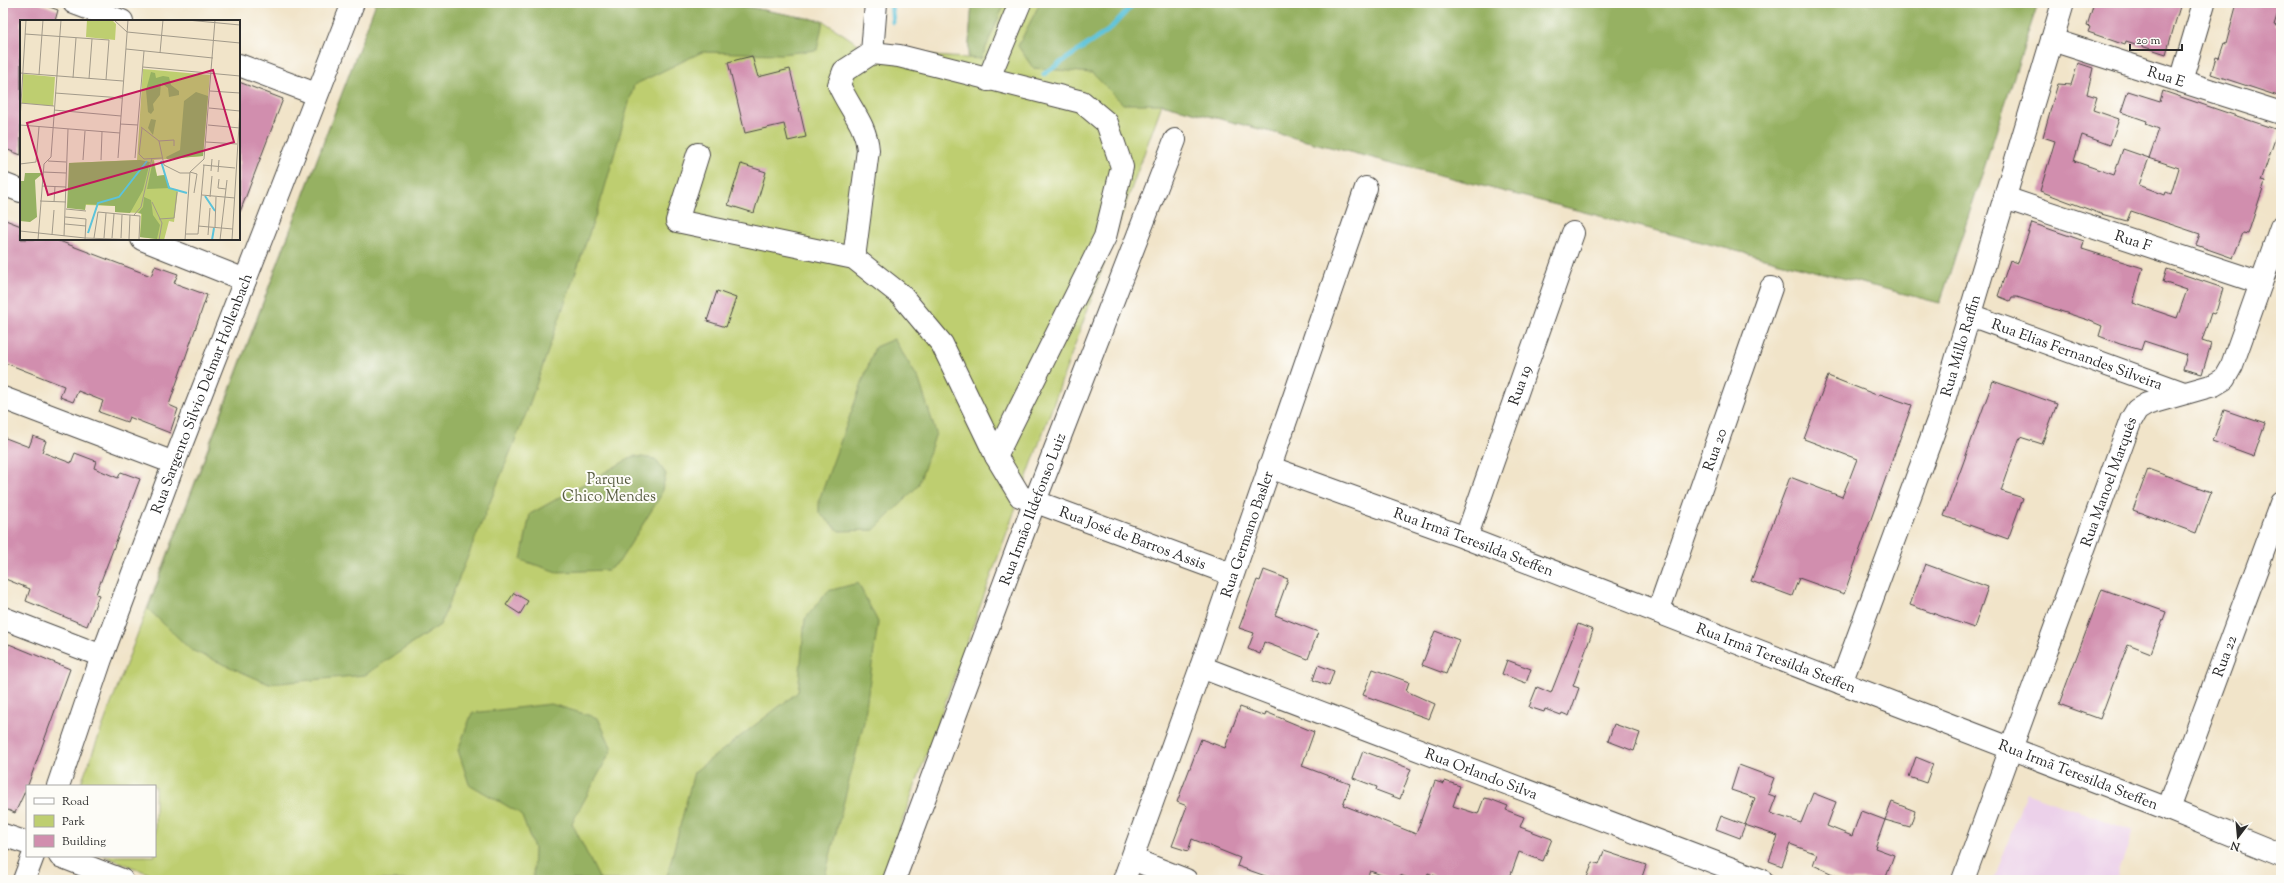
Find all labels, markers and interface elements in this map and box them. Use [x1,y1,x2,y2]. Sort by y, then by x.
inset map [20,20,240,240]
scale bar [2130,26,2182,52]
text: 20 m [2136,32,2161,50]
street label: Rua E [2145,62,2187,94]
street label: Rua F [2112,226,2154,258]
street label: Rua Sargento Silvio Delmar Hollenbach [147,271,259,517]
street label: Rua Millo Raffin [1937,292,1987,400]
street label: Rua Elias Fernandes Silveira [1988,315,2165,396]
street label: Rua 19 [1504,363,1538,409]
street label: Rua Manoel Marquês [2076,414,2143,550]
street label: Rua 20 [1699,426,1733,474]
street label: Rua Irmão Ildefonso Luiz [995,430,1072,589]
street label: Rua Germano Basler [1217,468,1280,601]
park label: Parque Chico Mendes [562,470,656,508]
street label: Rua José de Barros Assis [1056,502,1209,576]
street label: Rua Irmã Teresilda Steffen [1390,504,1557,583]
street label: Rua Irmã Teresilda Steffen [1693,619,1859,700]
street label: Rua 22 [2209,633,2243,680]
street label: Rua Irmã Teresilda Steffen [1995,736,2161,816]
street label: Rua Orlando Silva [1421,744,1540,806]
legend [26,785,156,857]
text: Road [62,793,89,811]
text: Park [62,813,85,831]
north arrow [2218,817,2258,857]
text: Building [62,833,106,851]
text: N [2229,837,2243,855]

